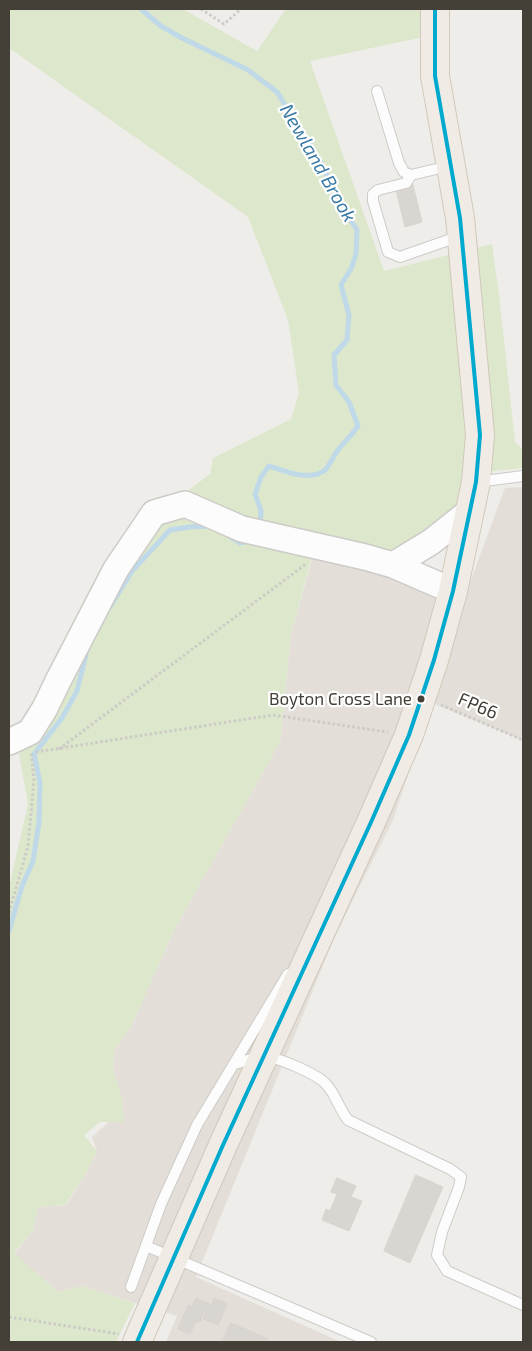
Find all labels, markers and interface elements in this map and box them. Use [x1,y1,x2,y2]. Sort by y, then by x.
water label: Newland Brook [275,100,361,226]
street label: FP66 [455,688,501,724]
place label: Boyton Cross Lane [269,689,412,709]
marker: Boyton Cross Lane [416,694,426,704]

